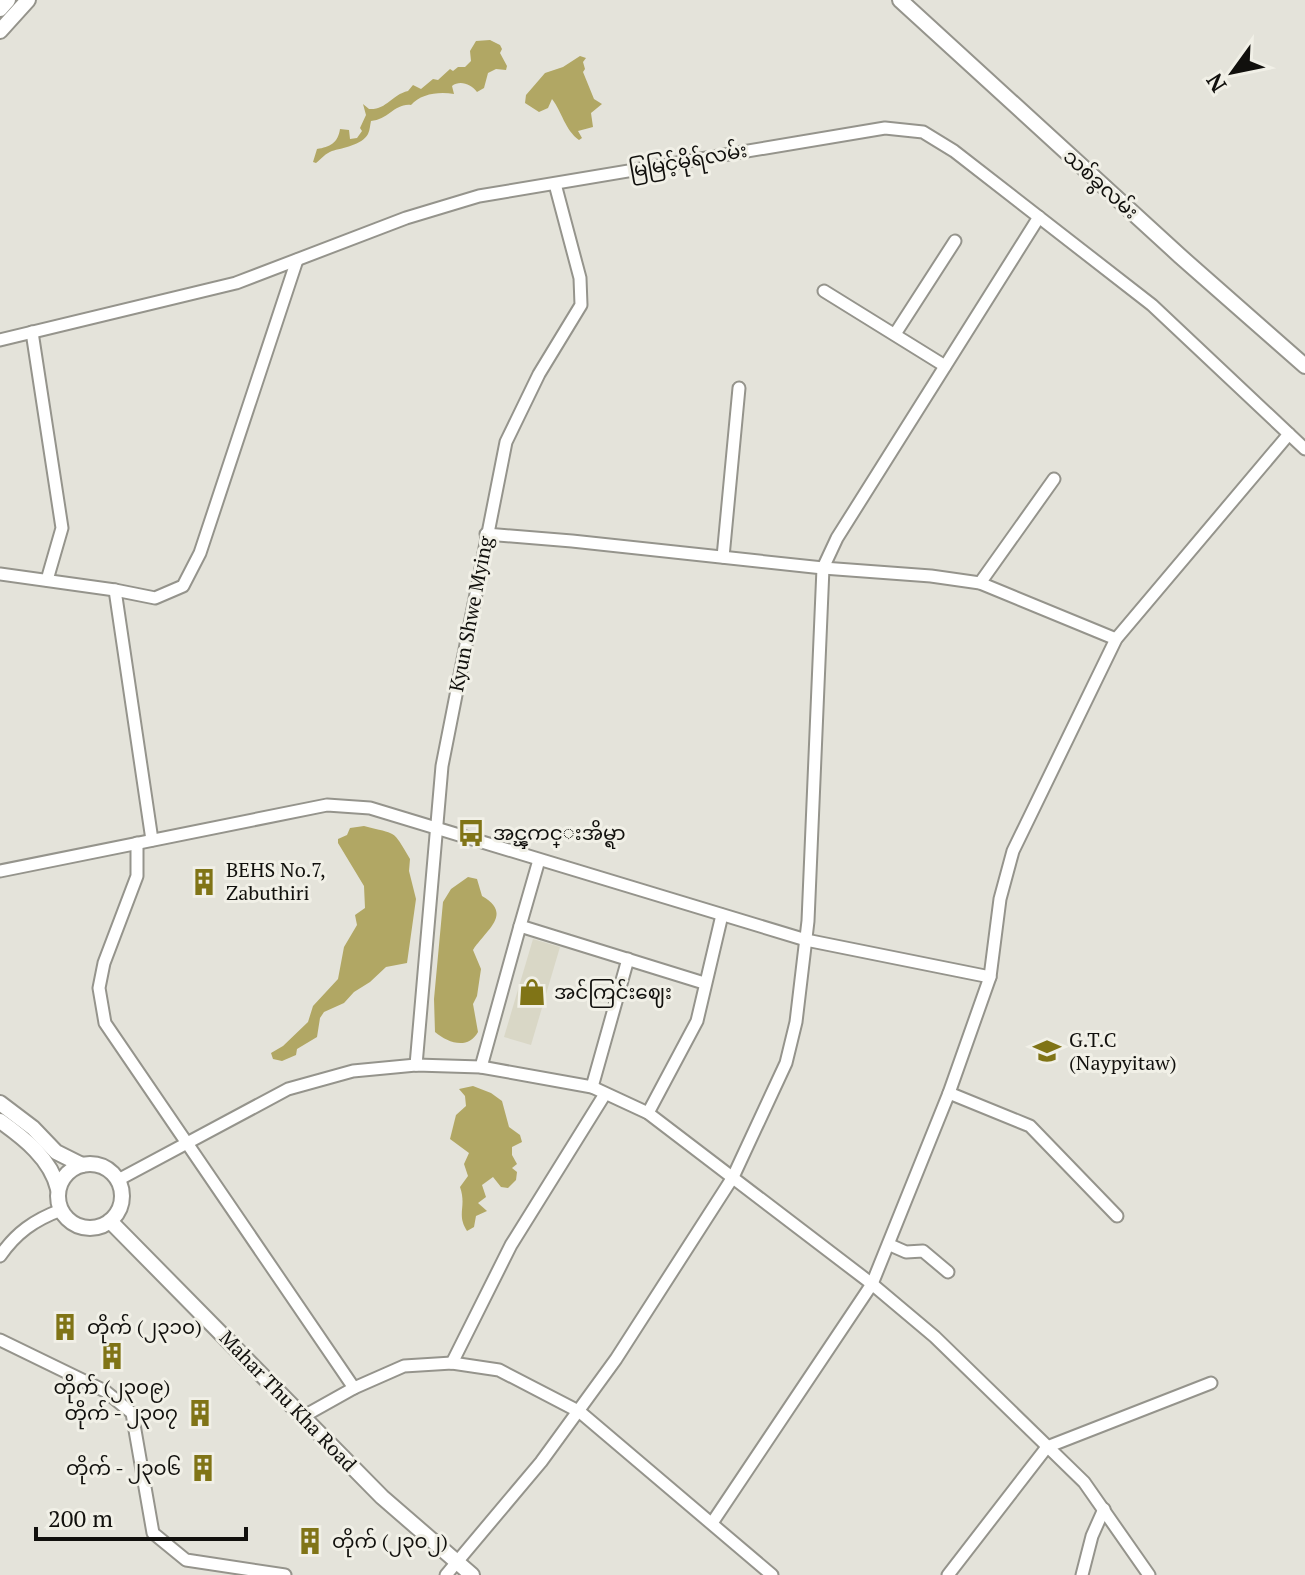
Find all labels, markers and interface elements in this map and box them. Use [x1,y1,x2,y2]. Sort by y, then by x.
north arrow [1193,32,1273,112]
text: N [1199,68,1233,98]
street label: မြမြင့်မိုရ်လမ်း [627,136,750,187]
street label: သစ်ခွလမ်း [1056,143,1145,227]
street label: Kyun Shwe Mying [442,533,499,694]
bus stop icon: အင္ၾကင္းအိမ္ရာ [456,818,486,848]
place label: အင္ၾကင္းအိမ္ရာ [493,819,626,849]
place label: BEHS No.7, Zabuthiri [226,856,326,906]
building icon: BEHS No.7, Zabuthiri [189,867,219,897]
shop icon: အင်ကြင်းဈေး [517,977,547,1007]
place label: အင်ကြင်းဈေး [554,978,672,1008]
place label: G.T.C (Naypyitaw) [1069,1026,1177,1076]
school or university icon: G.T.C (Naypyitaw) [1032,1036,1062,1066]
building icon: တိုက် (၂၃၁၀) [50,1312,80,1342]
place label: တိုက် (၂၃၁၀) [87,1313,202,1344]
street label: Mahar Thu Kha Road [214,1324,363,1477]
building icon: တိုက် (၂၃၀၉) [97,1341,127,1371]
place label: တိုက် (၂၃၀၉) [54,1373,170,1404]
building icon: တိုက် - ၂၃၀၇ [185,1398,215,1428]
place label: တိုက် - ၂၃၀၇ [65,1399,178,1430]
building icon: တိုက် - ၂၃၀၆ [188,1453,218,1483]
place label: တိုက် - ၂၃၀၆ [66,1454,181,1485]
scale bar [36,1491,246,1541]
text: 200 m [48,1502,113,1534]
building icon: တိုက် (၂၃၀၂) [295,1526,325,1556]
place label: တိုက် (၂၃၀၂) [332,1527,448,1558]

